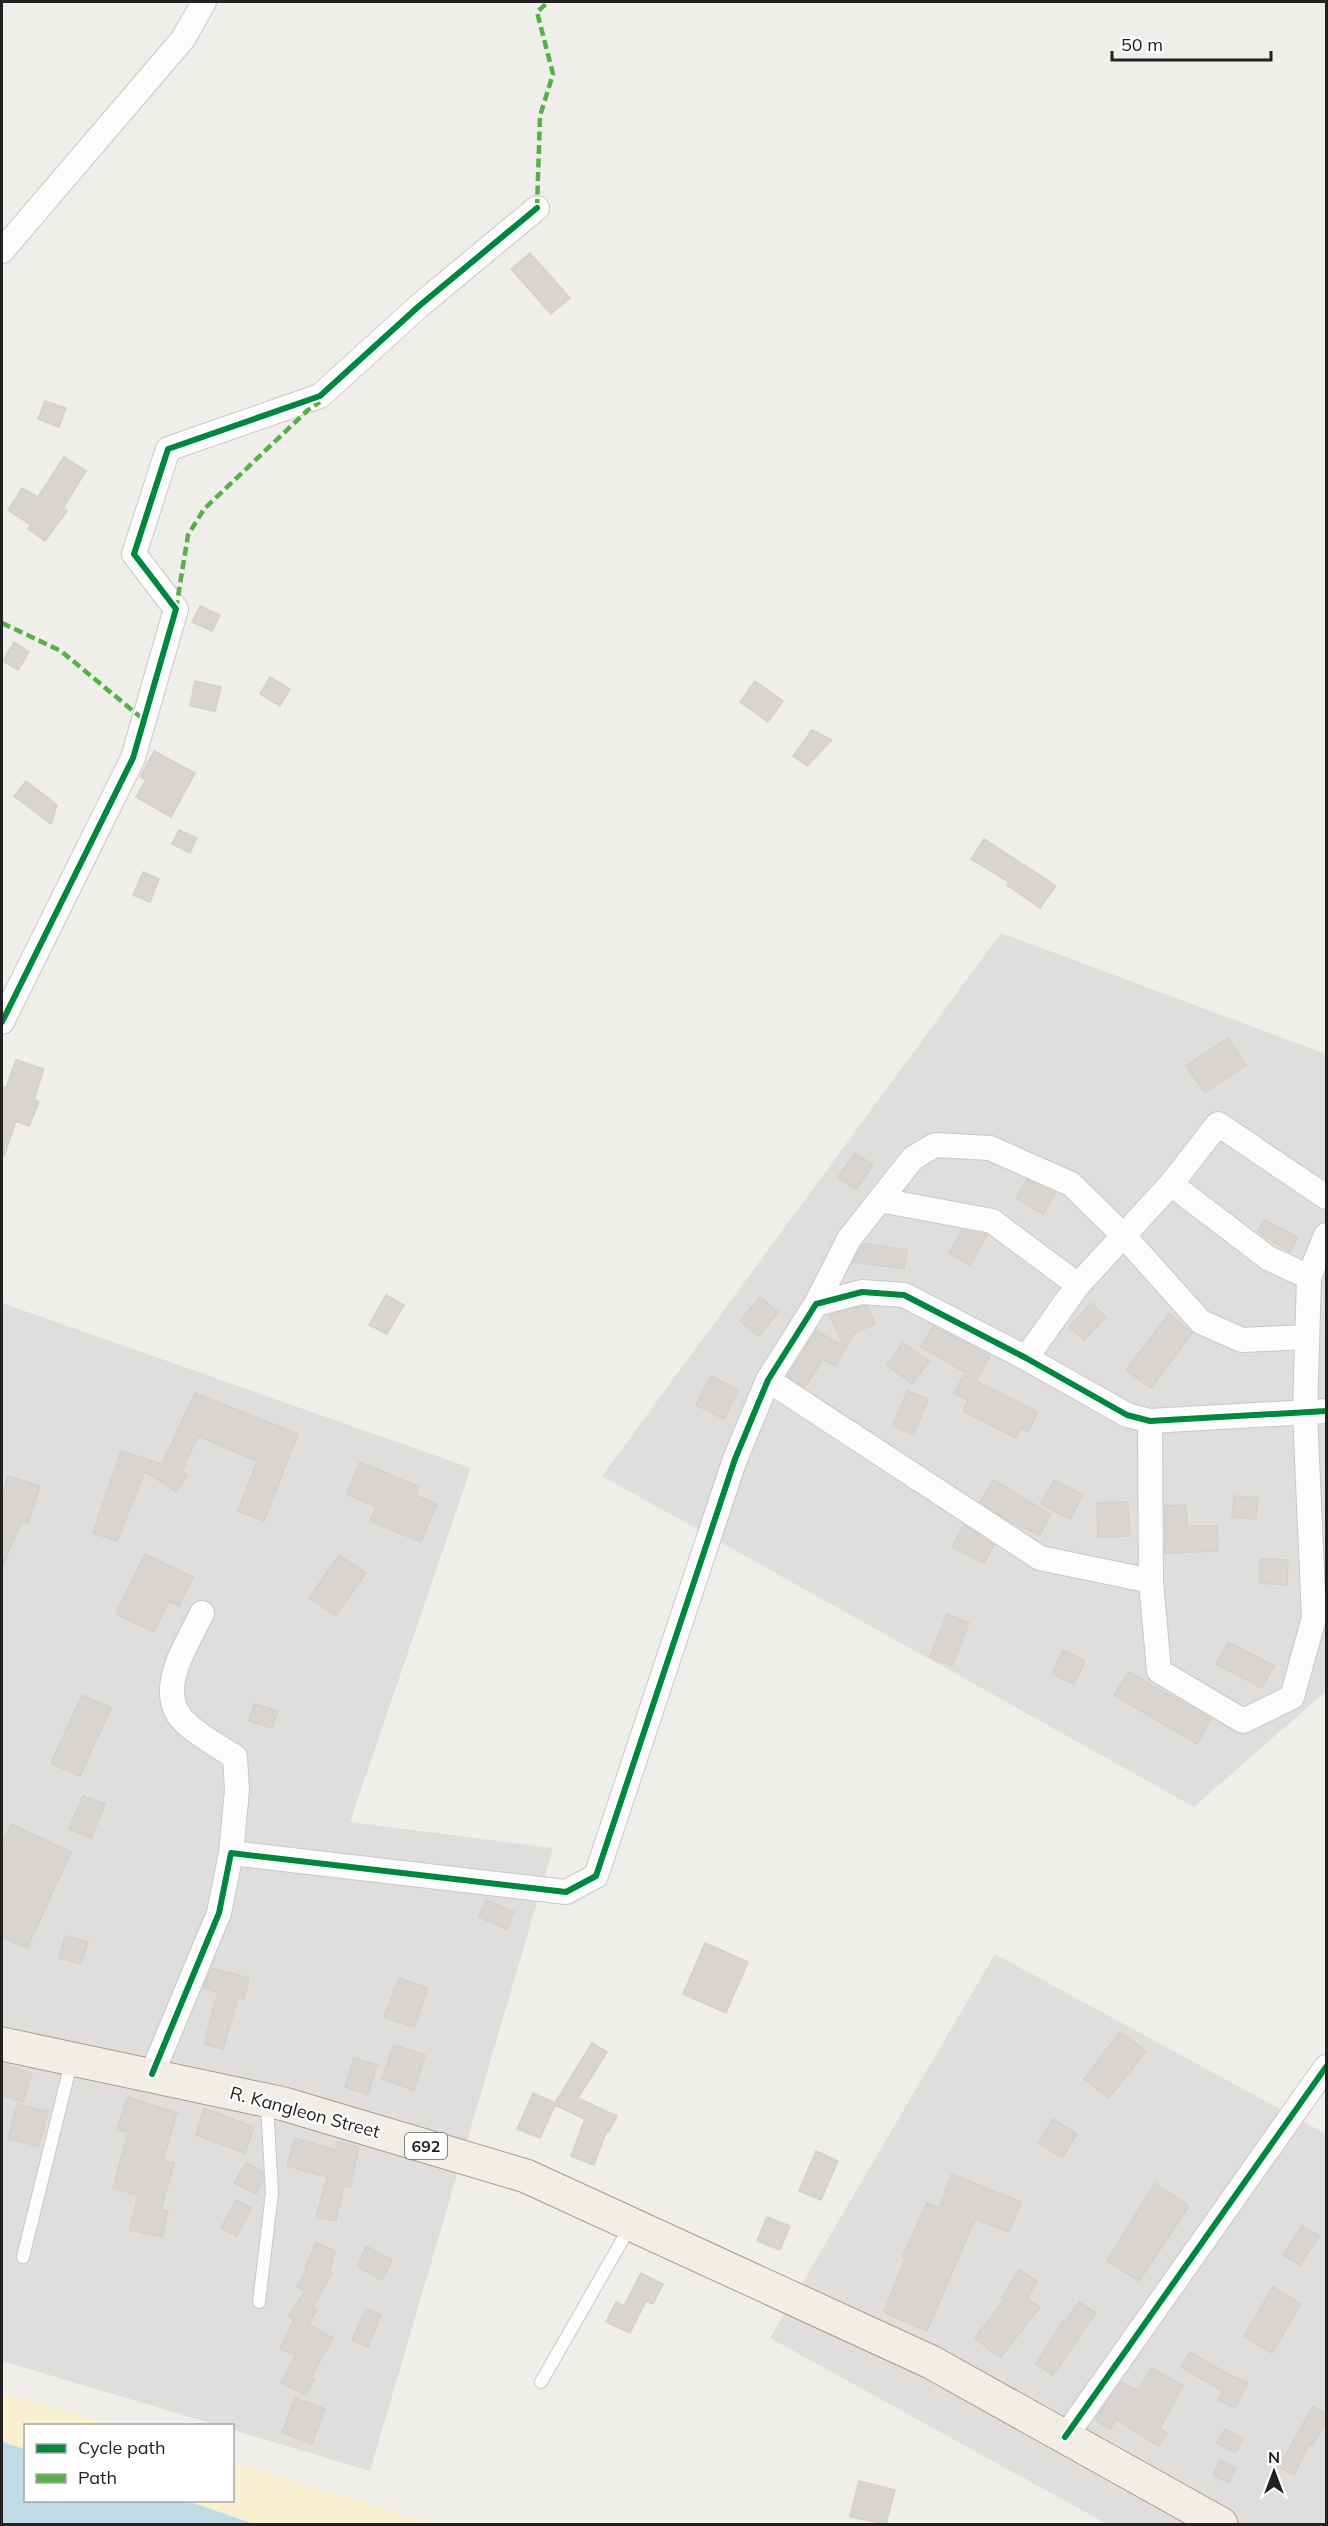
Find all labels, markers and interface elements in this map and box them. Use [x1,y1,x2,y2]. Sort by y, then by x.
scale bar [1112,24,1271,62]
text: 50 m [1121,33,1163,56]
street label: R. Kangleon Street [227,2081,383,2143]
road number: 692 [405,2133,447,2159]
legend [24,2424,234,2502]
text: Cycle path [78,2436,165,2459]
north arrow [1244,2442,1304,2502]
text: N [1268,2447,1280,2467]
text: Path [78,2466,117,2489]

